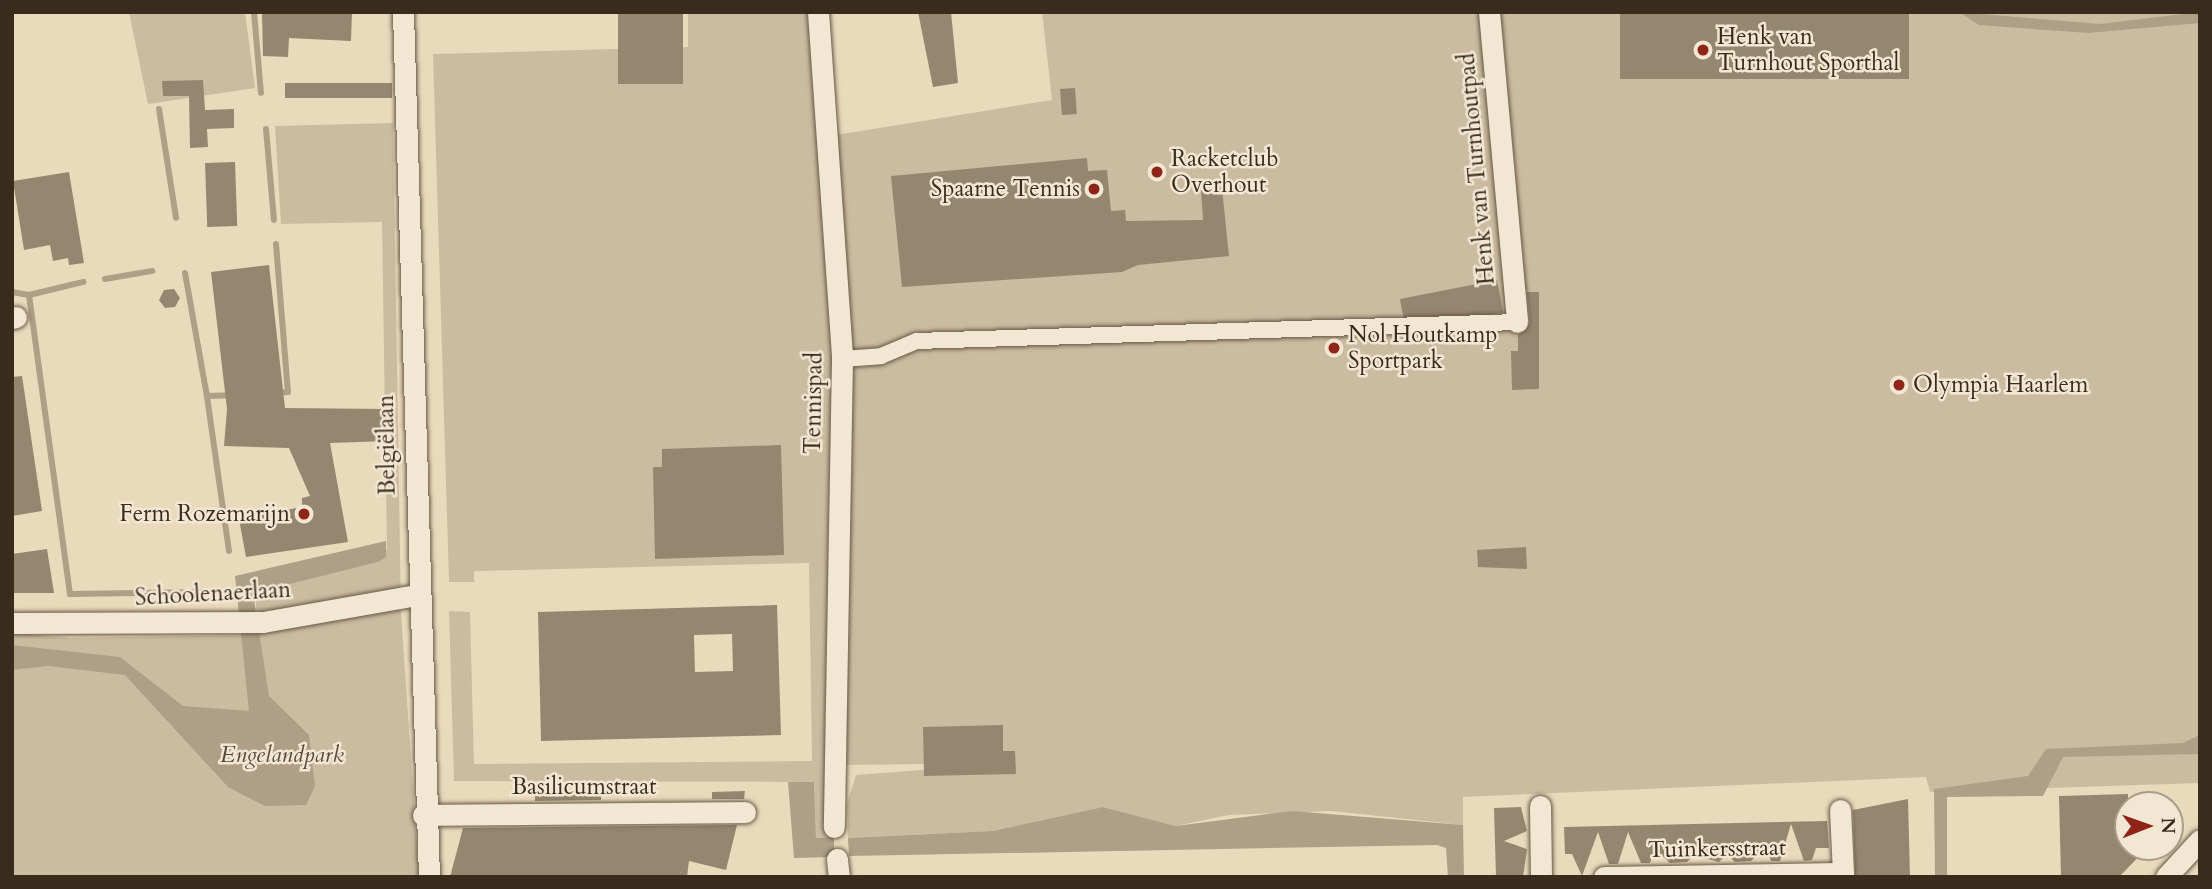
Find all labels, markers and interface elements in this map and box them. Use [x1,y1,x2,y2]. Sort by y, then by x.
place label: Henk van Turnhout Sporthal [1717,23,1899,77]
marker: Henk van Turnhout Sporthal [1695,42,1711,58]
street label: Henk van Turnhoutpad [1453,52,1501,286]
place label: Racketclub Overhout [1171,145,1279,199]
marker: Racketclub Overhout [1149,164,1165,180]
place label: Spaarne Tennis [931,175,1080,203]
marker: Spaarne Tennis [1086,181,1102,197]
place label: Nol Houtkamp Sportpark [1348,321,1498,375]
marker: Nol Houtkamp Sportpark [1326,340,1342,356]
street label: Tennispad [799,352,829,454]
place label: Olympia Haarlem [1913,371,2088,399]
marker: Olympia Haarlem [1891,377,1907,393]
street label: Belgiëlaan [372,394,402,496]
place label: Ferm Rozemarijn [120,500,290,528]
marker: Ferm Rozemarijn [296,506,312,522]
street label: Schoolenaerlaan [134,576,292,612]
park label: Engelandpark [220,741,344,769]
street label: Basilicumstraat [511,773,657,801]
north arrow [2114,791,2184,861]
text: N [2155,817,2181,834]
street label: Tuinkersstraat [1648,834,1786,864]

